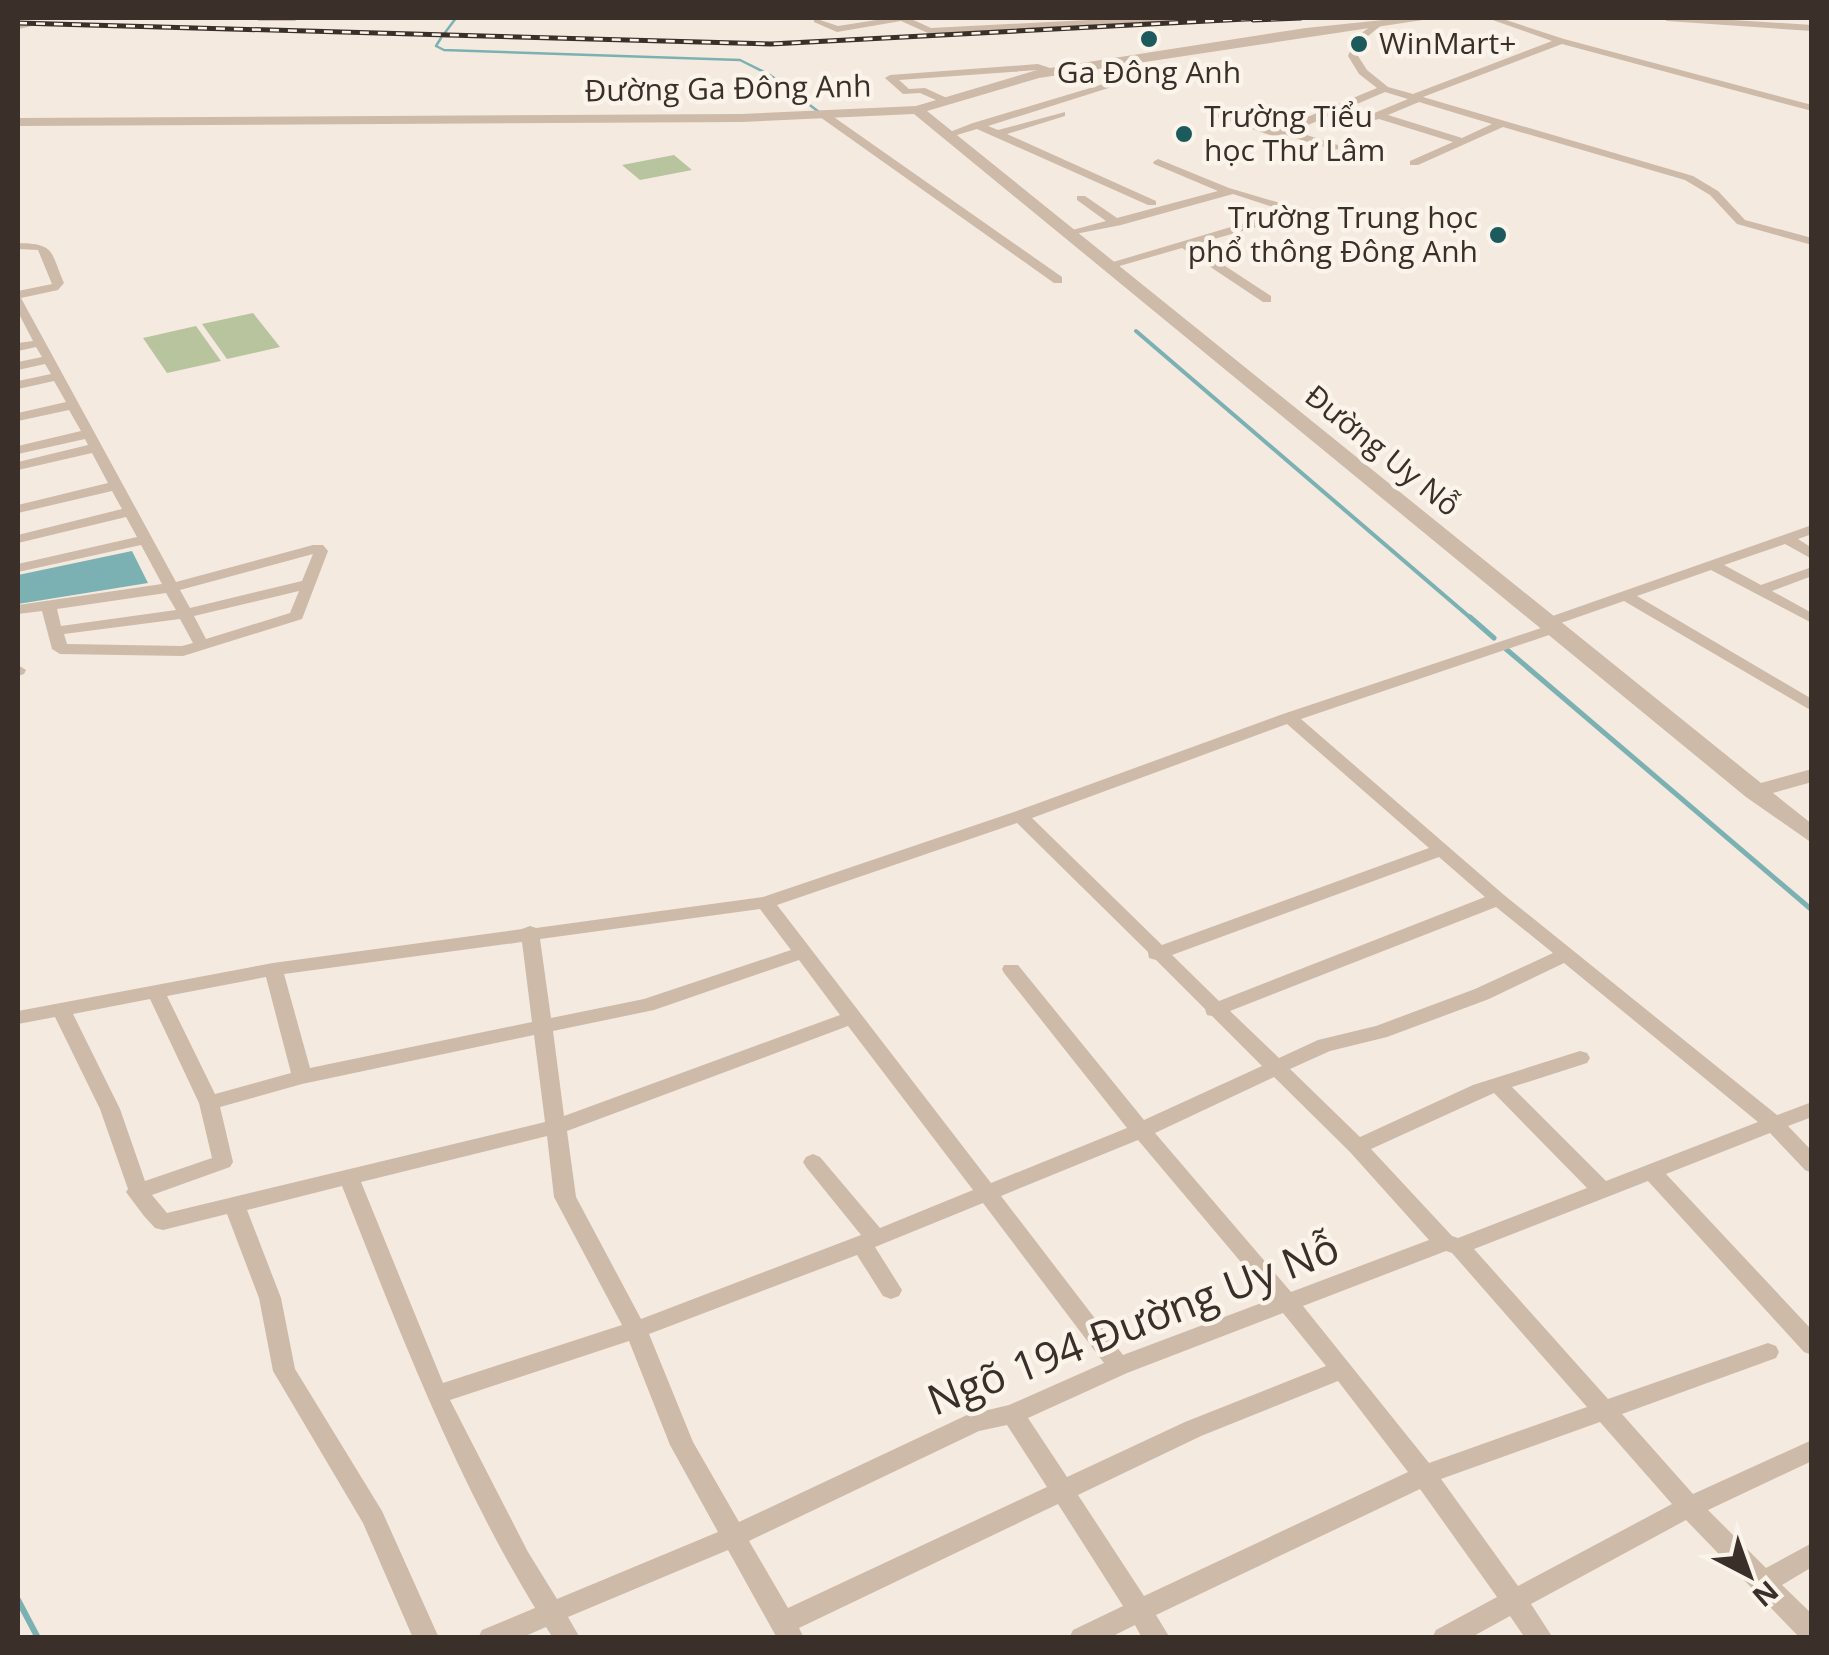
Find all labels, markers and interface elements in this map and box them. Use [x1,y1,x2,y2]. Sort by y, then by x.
place label: WinMart+ [1379,22,1516,63]
marker: Ga Đông Anh [1138,28,1160,50]
marker: WinMart+ [1348,33,1370,55]
place label: Ga Đông Anh [1057,51,1241,92]
street label: Đường Ga Đông Anh [584,65,872,110]
place label: Trường Tiểu học Thư Lâm [1204,95,1385,170]
marker: Trường Tiểu học Thư Lâm [1173,123,1195,145]
place label: Trường Trung học phổ thông Đông Anh [1188,196,1478,271]
marker: Trường Trung học phổ thông Đông Anh [1487,224,1509,246]
street label: Đường Uy Nỗ [1297,375,1469,525]
street label: Ngõ 194 Đường Uy Nỗ [919,1218,1346,1427]
north arrow [1699,1525,1799,1625]
text: N [1745,1573,1787,1616]

